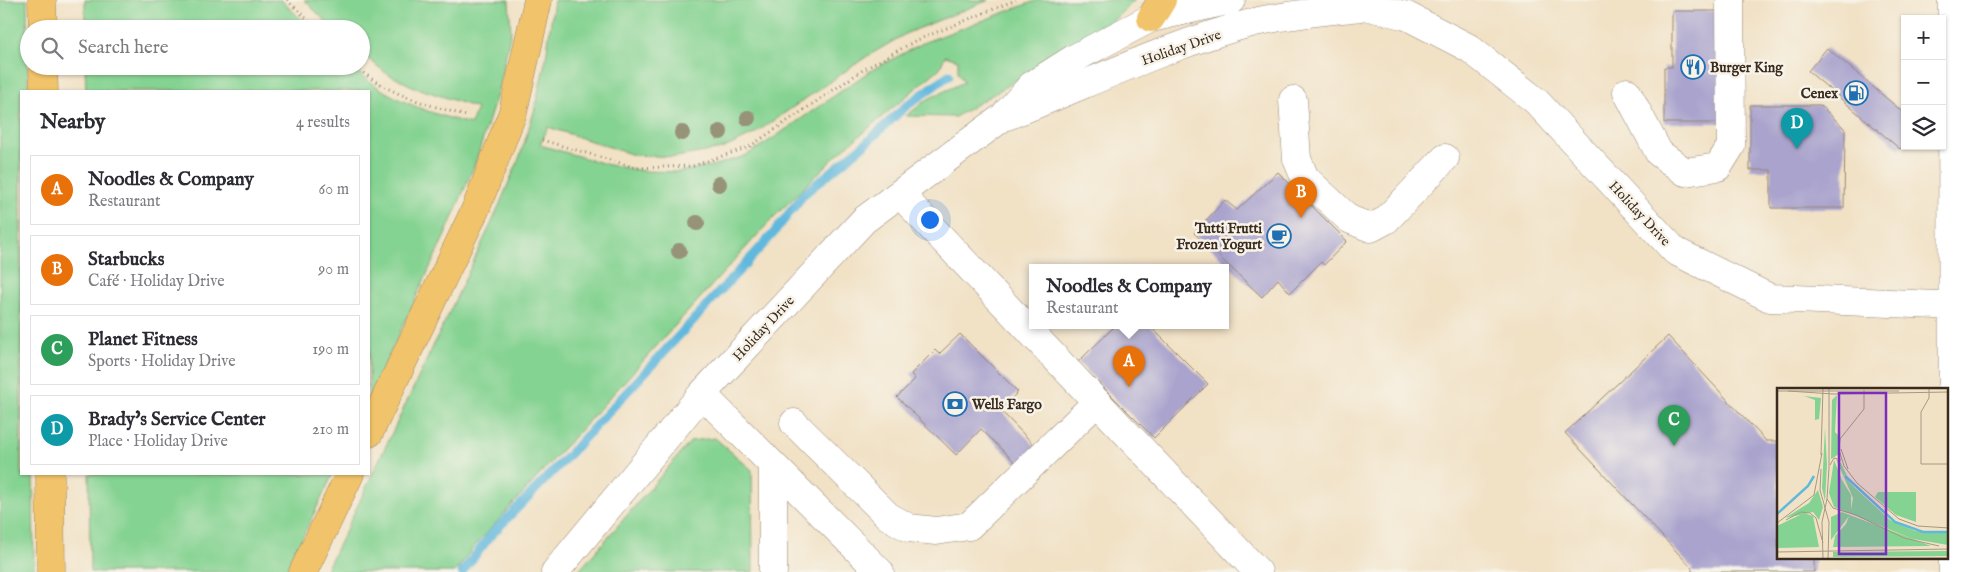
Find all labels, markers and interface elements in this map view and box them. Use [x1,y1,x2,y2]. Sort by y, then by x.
map controls [1901,15,1946,150]
button: + [1901,15,1946,60]
search box [20,20,370,75]
street label: Holiday Drive [1139,26,1224,70]
icon: search [38,34,66,62]
text: Search here [78,36,169,60]
restaurant icon: Burger King [1680,54,1706,80]
place label: Burger King [1710,59,1784,77]
button: − [1901,60,1946,105]
fuel station icon: Cenex [1843,80,1869,106]
place label: Cenex [1801,85,1838,103]
button: layers [1901,105,1946,150]
pin: D [1781,108,1813,149]
text: Nearby [40,109,105,136]
text: 4 results [296,113,350,133]
text: Noodles & Company [88,168,254,192]
pin: B [1285,177,1317,218]
street label: Holiday Drive [1604,177,1674,250]
text: A [52,180,62,200]
text: 60 m [319,180,349,200]
text: Restaurant [88,192,161,212]
your location [917,207,943,233]
place label: Tutti Frutti Frozen Yogurt [1176,220,1262,254]
cafe icon: Tutti Frutti Frozen Yogurt [1266,223,1292,249]
text: Starbucks [88,248,164,272]
text: B [52,260,62,280]
text: 90 m [318,260,349,280]
popup [1029,264,1229,329]
text: Café · Holiday Drive [88,272,225,292]
text: Noodles & Company [1046,275,1212,299]
street label: Holiday Drive [729,292,799,365]
text: Restaurant [1046,299,1119,319]
text: Planet Fitness [88,328,198,352]
text: C [51,340,63,360]
text: 190 m [312,340,349,360]
pin: A [1113,346,1145,387]
text: Sports · Holiday Drive [88,352,236,372]
inset map [1777,388,1948,560]
bank icon: Wells Fargo [942,391,968,417]
place label: Wells Fargo [971,396,1042,414]
pin: C [1658,405,1690,446]
text: Brady's Service Center [88,408,266,432]
text: D [51,420,63,440]
text: 210 m [312,420,349,440]
text: Place · Holiday Drive [88,432,228,452]

